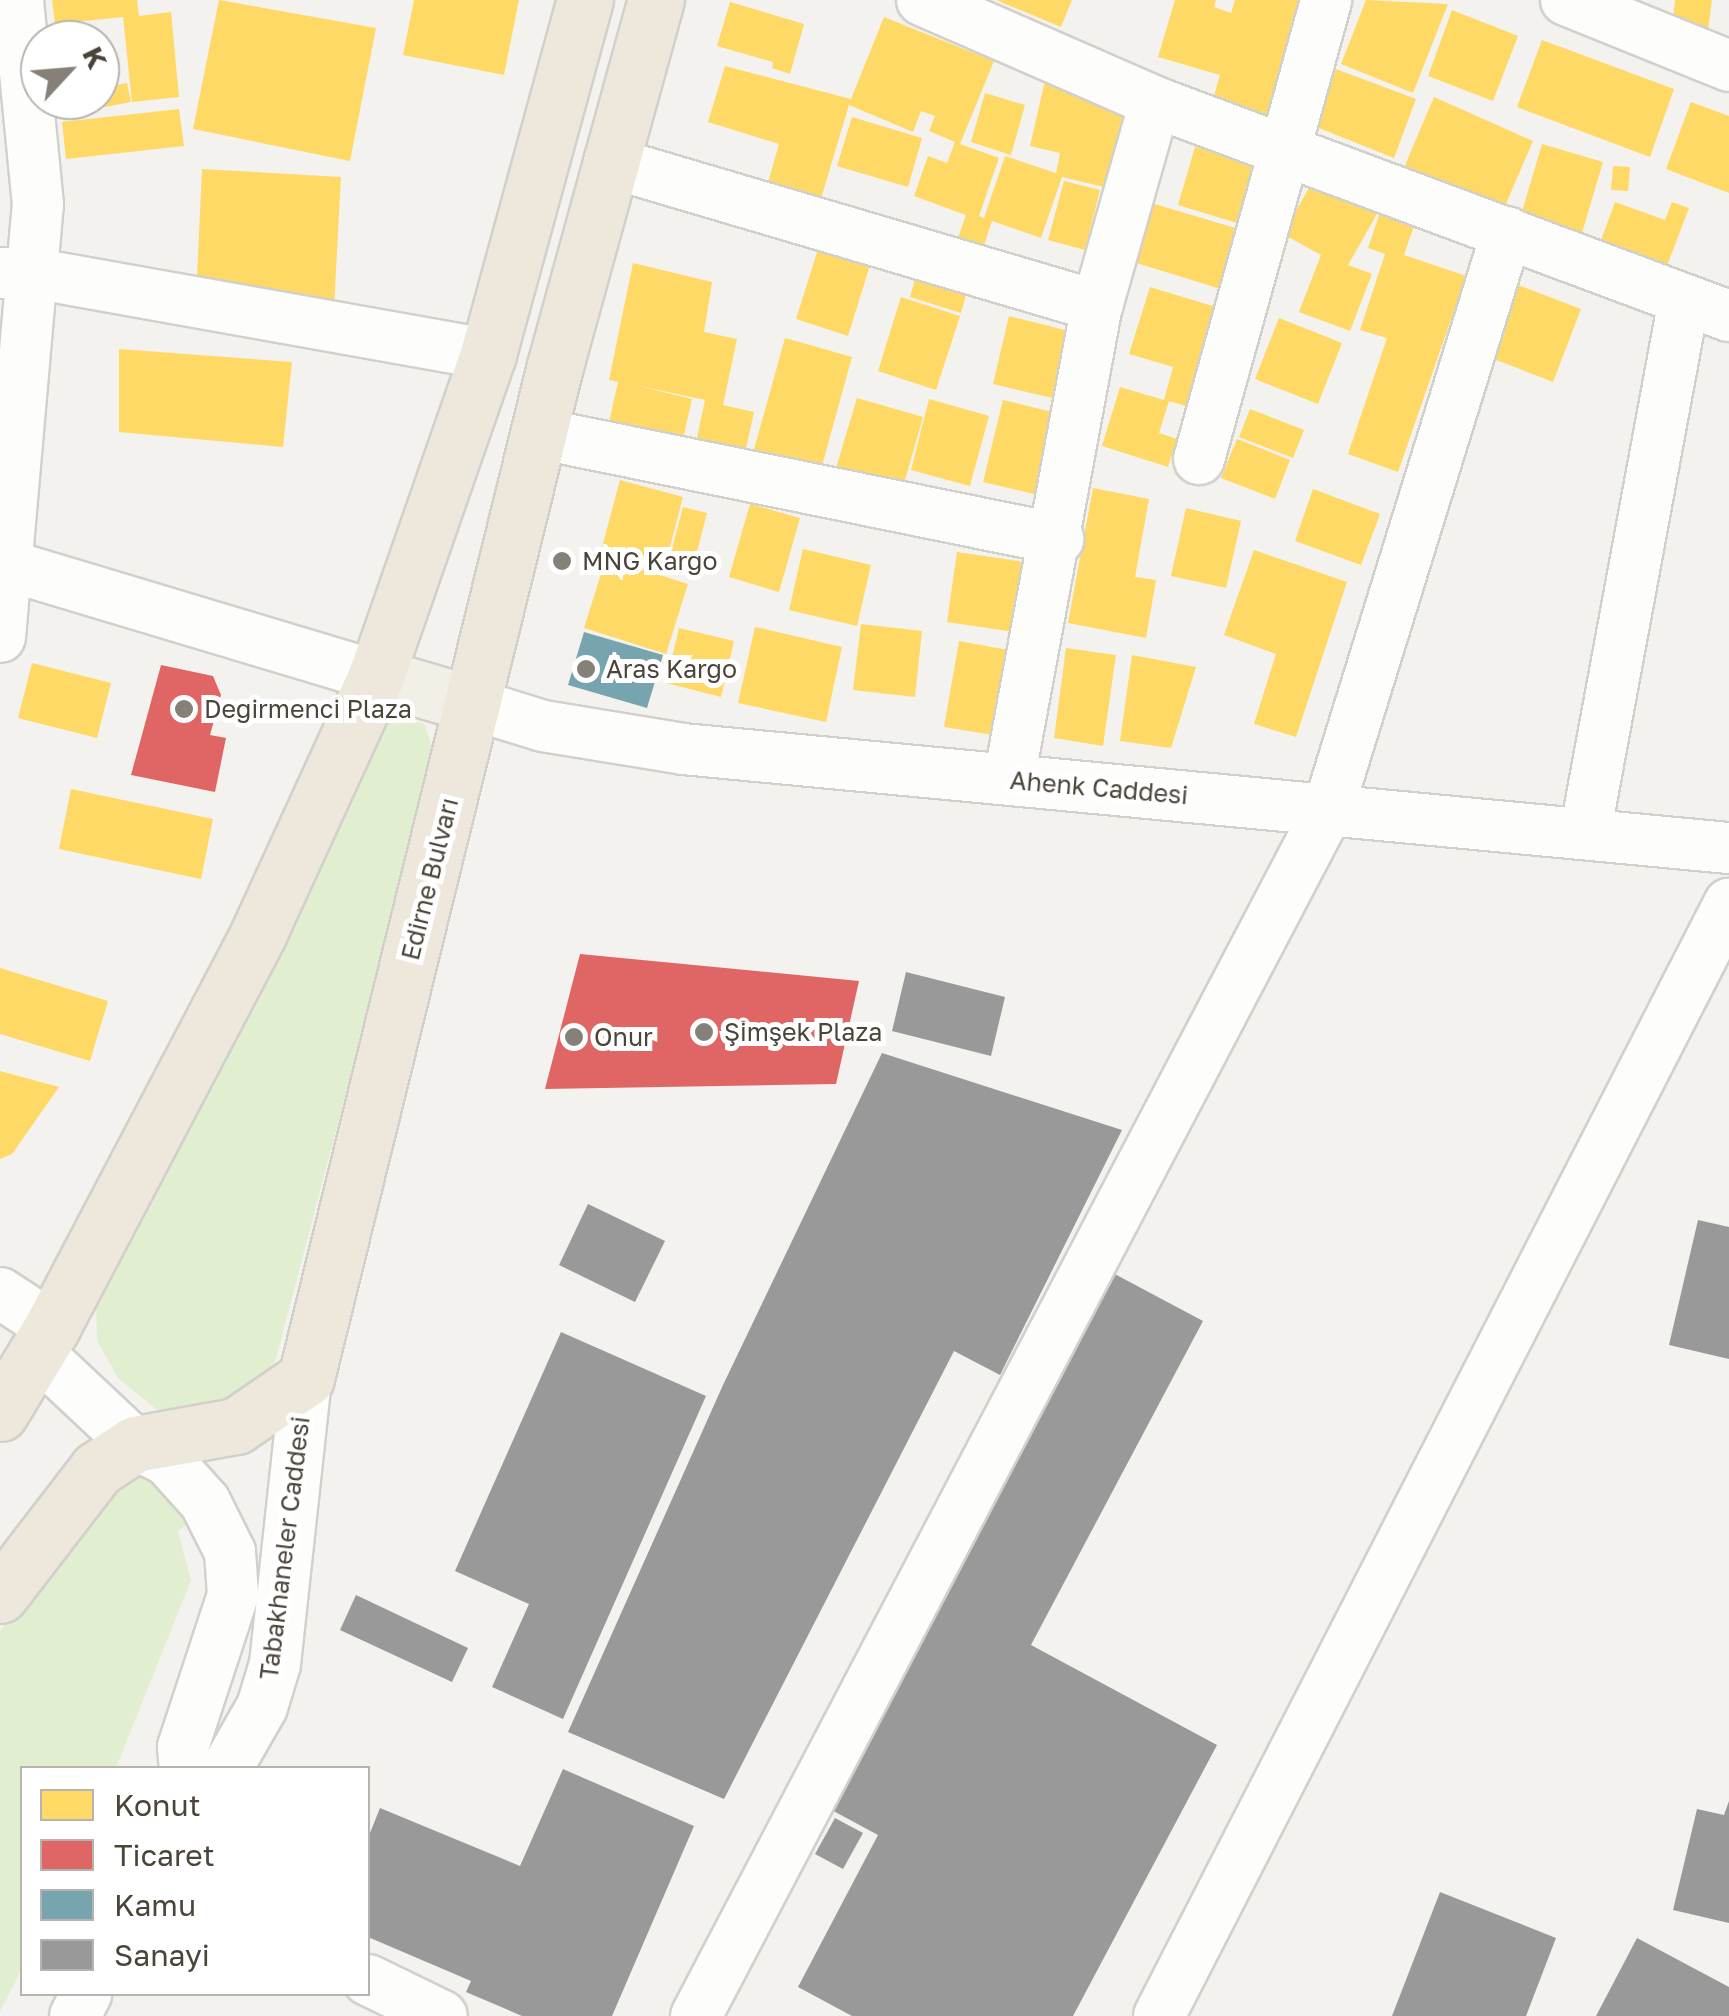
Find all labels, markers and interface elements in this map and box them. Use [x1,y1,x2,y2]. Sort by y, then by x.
north arrow [20,20,120,120]
text: K [76,41,115,74]
place label: MNG Kargo [582,546,717,576]
marker: MNG Kargo [551,550,573,572]
place label: Aras Kargo [606,654,737,684]
marker: Aras Kargo [575,658,597,680]
place label: Değirmenci Plaza [204,694,412,724]
marker: Değirmenci Plaza [173,698,195,720]
street label: Ahenk Caddesi [1009,765,1189,811]
street label: Edirne Bulvarı [395,795,465,963]
place label: Şimşek Plaza [724,1017,882,1047]
marker: Şimşek Plaza [693,1021,715,1043]
place label: Onur [594,1022,653,1052]
marker: Onur [563,1026,585,1048]
street label: Tabakhaneler Caddesi [254,1415,316,1681]
legend [20,1766,370,1996]
text: Konut [114,1787,201,1823]
text: Ticaret [114,1837,215,1873]
text: Kamu [114,1887,196,1923]
text: Sanayi [114,1937,210,1973]

